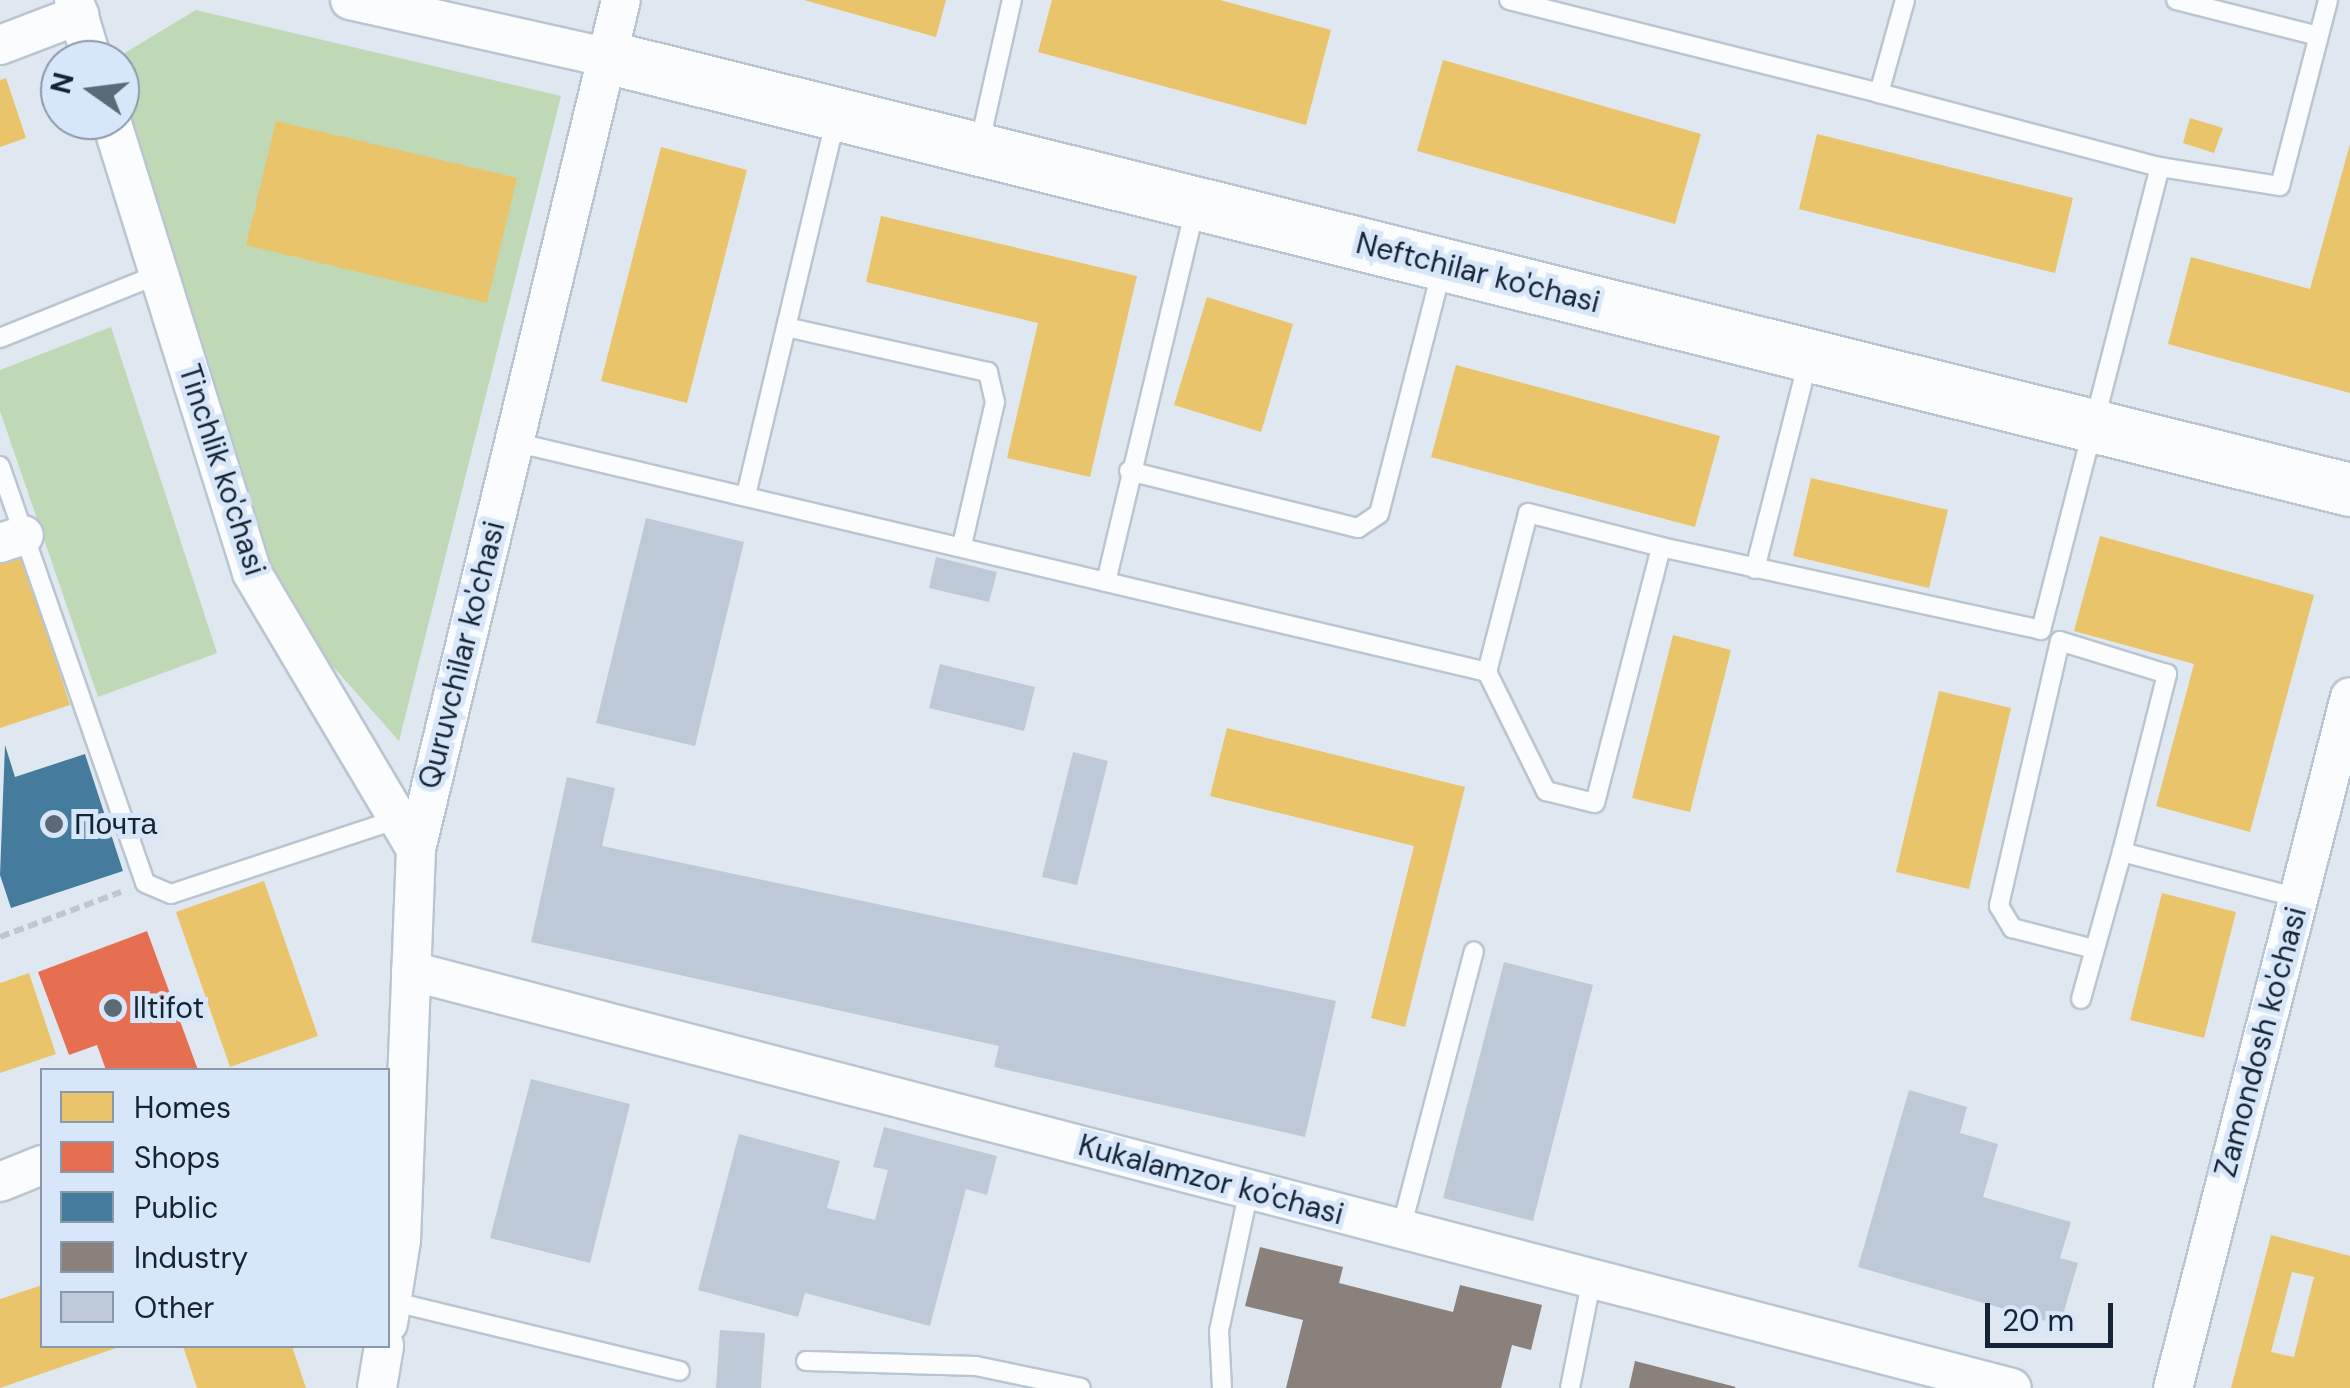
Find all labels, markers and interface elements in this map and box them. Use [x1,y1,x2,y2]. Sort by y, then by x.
north arrow [40,40,140,140]
text: N [42,69,83,97]
street label: Neftchilar ko'chasi [1352,225,1604,321]
street label: Tinchlik ko'chasi [171,360,273,580]
street label: Quruvchilar ko'chasi [411,517,513,793]
place label: Почта [74,806,157,842]
marker: Почта [43,813,65,835]
street label: Zamondosh ko'chasi [2208,903,2314,1181]
place label: Iltifot [133,990,204,1026]
marker: Iltifot [102,997,124,1019]
legend [40,1068,390,1348]
text: Homes [134,1088,231,1127]
street label: Kukalamzor ko'chasi [1075,1127,1347,1233]
text: Shops [134,1138,220,1177]
text: Public [134,1188,218,1227]
text: Industry [134,1238,248,1277]
scale bar [1990,1283,2118,1345]
text: Other [134,1288,214,1327]
text: 20 m [2002,1301,2074,1340]

